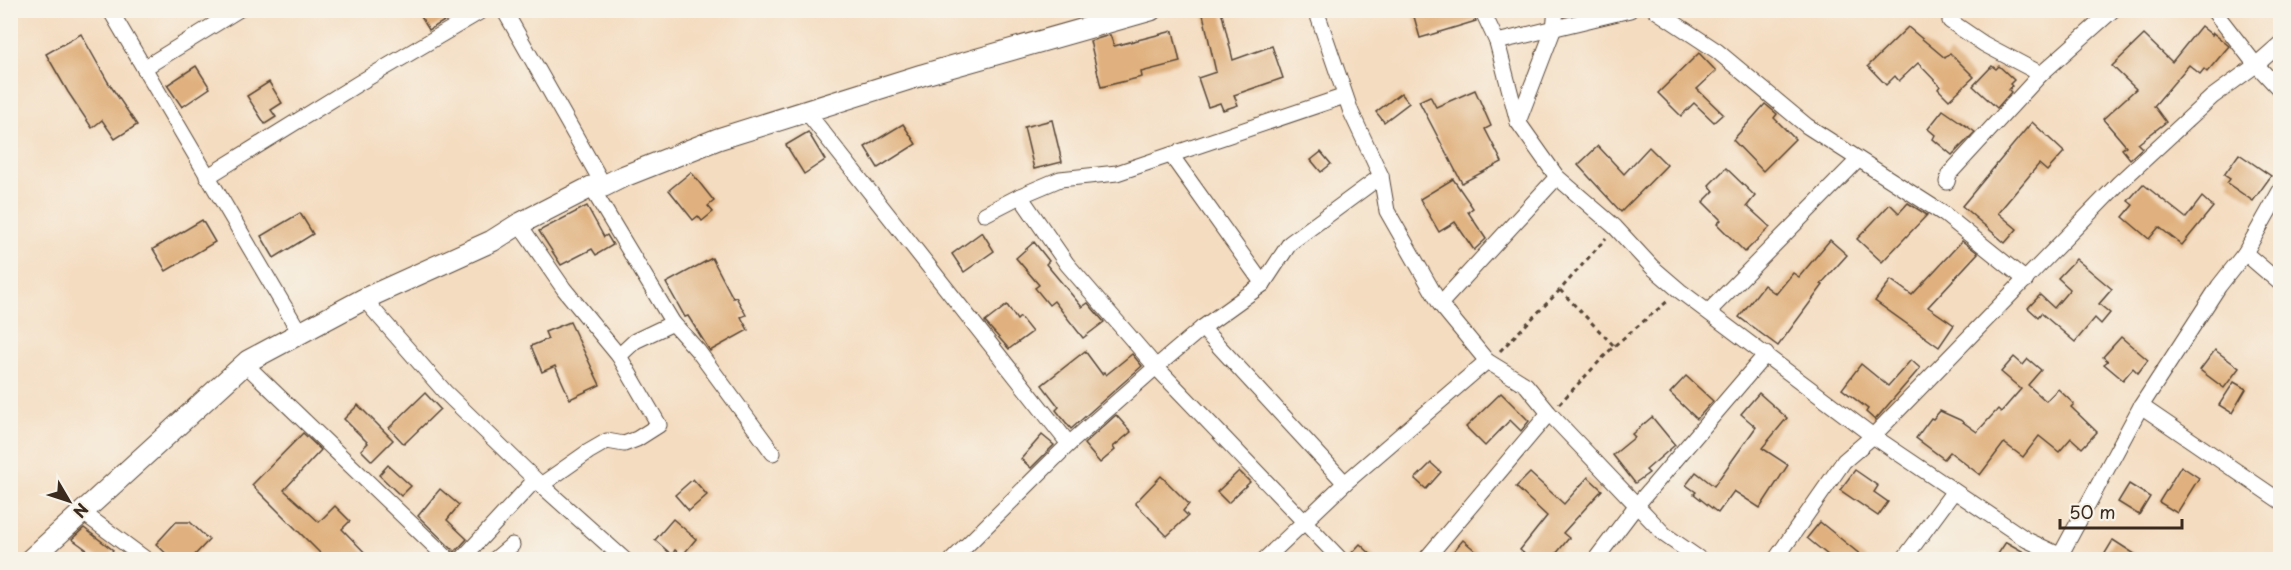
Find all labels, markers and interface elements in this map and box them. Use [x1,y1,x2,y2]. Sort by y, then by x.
north arrow [39,471,99,531]
scale bar [2060,492,2182,530]
text: 50 m [2069,498,2116,525]
text: N [68,499,95,524]

